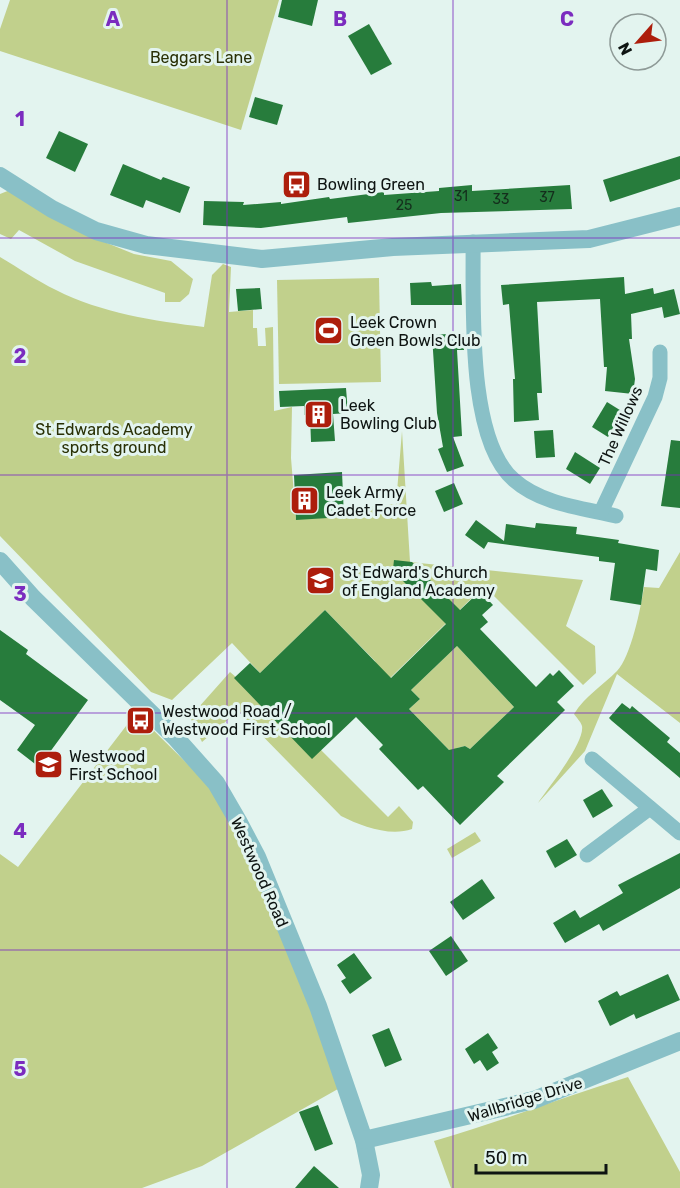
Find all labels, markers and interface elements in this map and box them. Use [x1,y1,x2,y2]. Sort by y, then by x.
text: A [106,7,121,31]
text: B [333,7,347,31]
text: C [560,7,574,31]
north arrow [608,12,668,72]
text: N [614,39,636,58]
park label: Beggars Lane [150,48,252,67]
text: 1 [15,107,25,131]
bus stop icon: Bowling Green [280,168,312,200]
place label: Bowling Green [317,175,425,194]
house number: 31 [454,188,468,205]
house number: 37 [539,189,555,206]
house number: 33 [493,191,509,208]
house number: 25 [396,197,412,214]
place label: Leek Crown Green Bowls Club [350,313,481,350]
sports icon: Leek Crown Green Bowls Club [313,315,345,347]
text: 2 [14,344,27,368]
street label: The Willows [594,383,647,469]
place label: Leek Bowling Club [340,396,437,433]
building icon: Leek Bowling Club [303,398,335,430]
park label: St Edwards Academy sports ground [35,420,193,457]
place label: Leek Army Cadet Force [326,483,416,520]
building icon: Leek Army Cadet Force [289,485,321,517]
place label: St Edward's Church of England Academy [342,563,495,600]
school or university icon: St Edward's Church of England Academy [305,565,337,597]
text: 3 [13,582,27,606]
place label: Westwood Road / Westwood First School [162,702,331,739]
bus stop icon: Westwood Road / Westwood First School [125,704,157,736]
place label: Westwood First School [69,747,157,784]
school or university icon: Westwood First School [32,749,64,781]
street label: Westwood Road [227,814,292,930]
text: 4 [13,819,27,843]
text: 5 [14,1057,27,1081]
street label: Wallbridge Drive [465,1073,585,1126]
scale bar [476,1137,606,1175]
text: 50 m [485,1147,528,1169]

